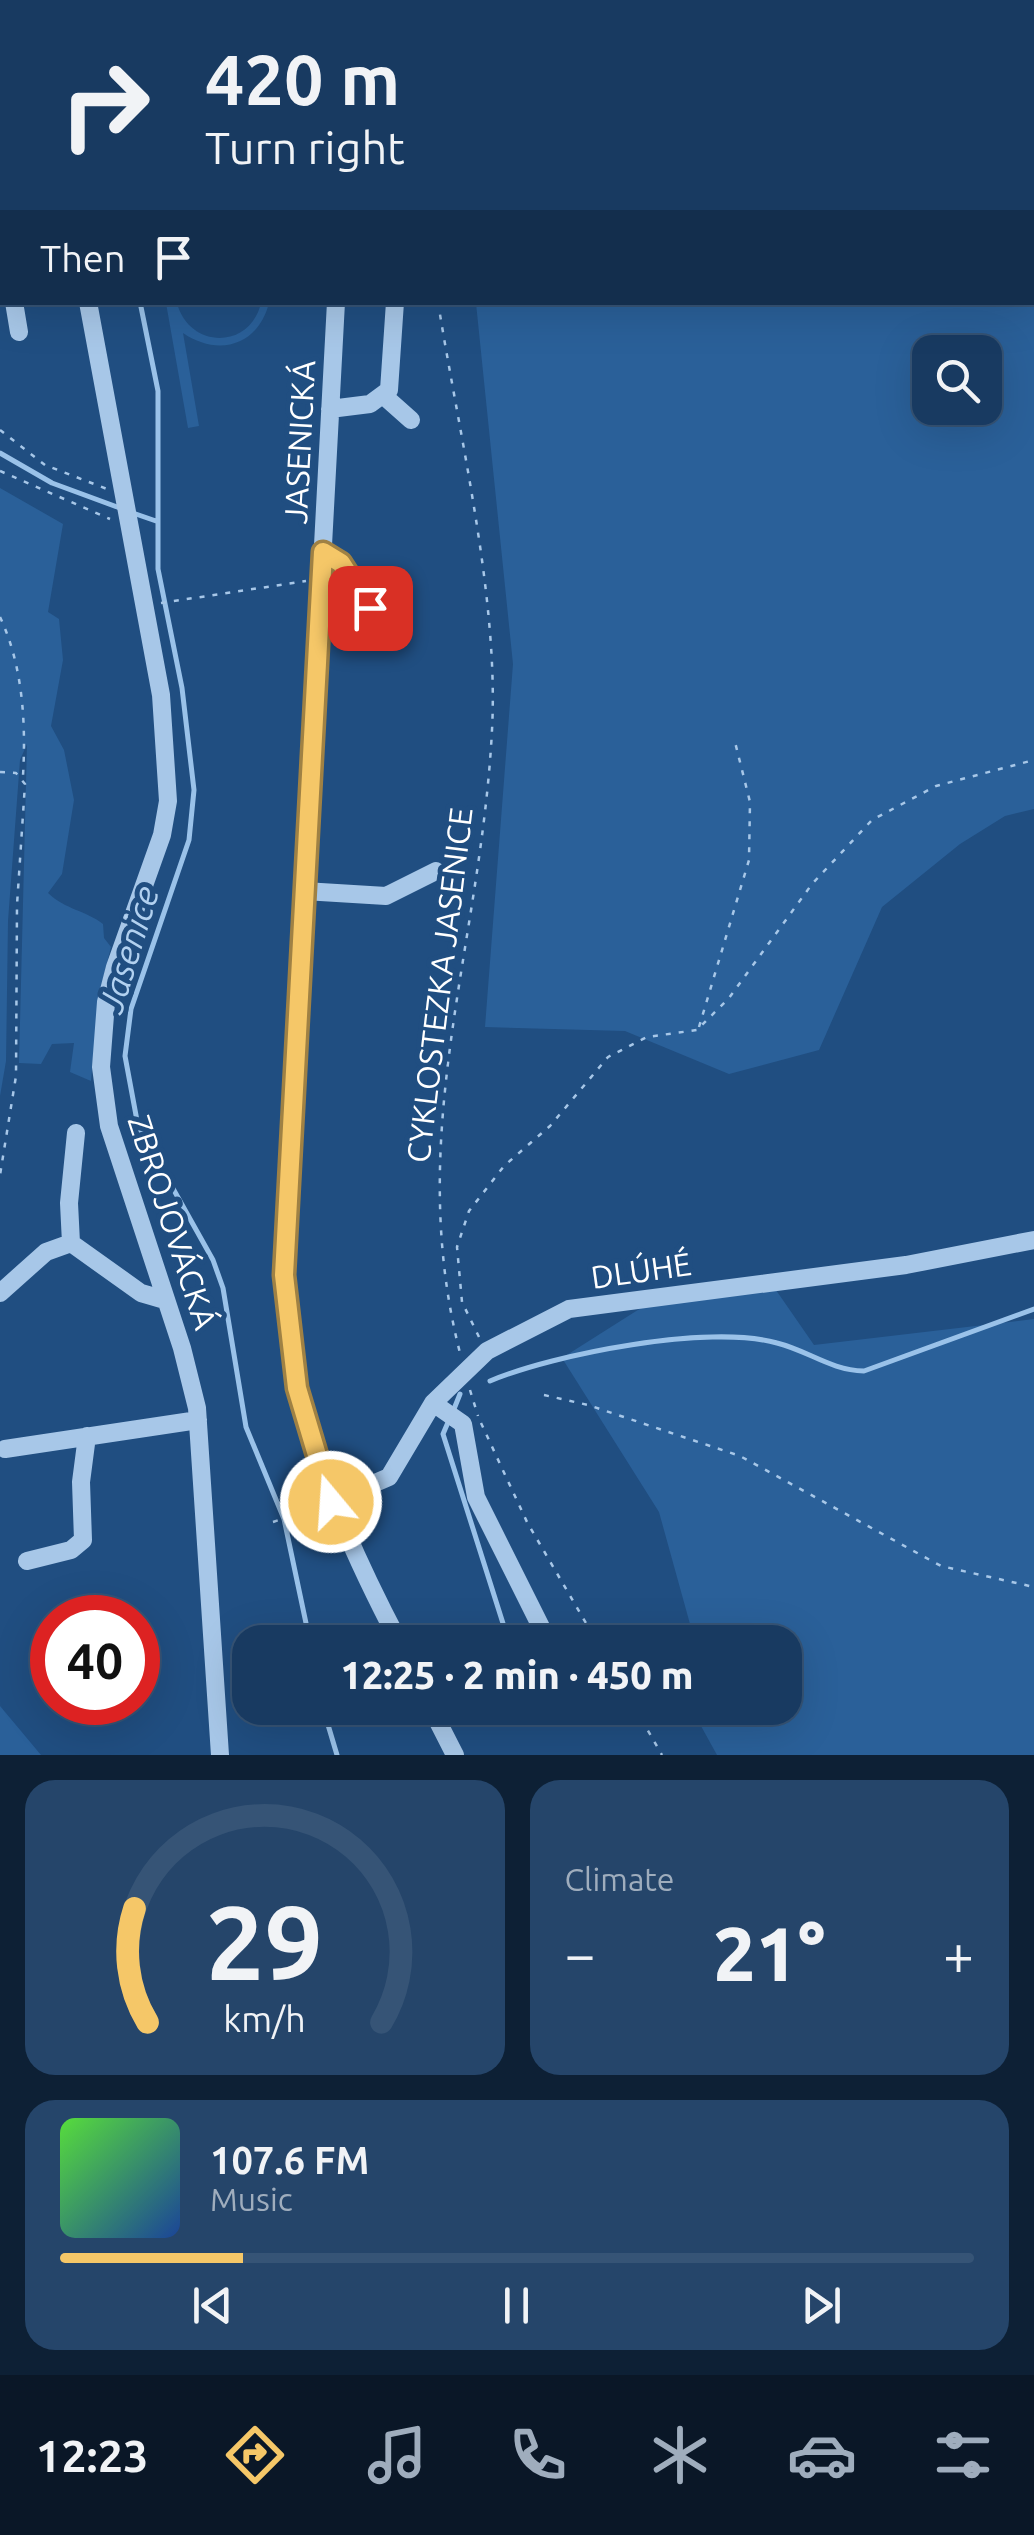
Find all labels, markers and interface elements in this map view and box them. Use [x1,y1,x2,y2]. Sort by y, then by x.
icon: right [40,40,170,170]
text: 420 m [205,40,400,118]
text: Turn right [205,122,405,173]
icon: arrive [146,230,201,285]
text: Then [40,237,126,279]
map controls [912,335,1002,425]
button: search [912,335,1002,425]
street label: JASENICKÁ [277,359,321,525]
pin [328,566,413,651]
icon: arrive [343,581,398,636]
street label: CYKLOSTEZKA JASENICE [399,805,479,1165]
water label: Jasenice [89,881,166,1019]
street label: ZBROJOVÁCKÁ [121,1110,225,1334]
street label: DLÚHÉ [589,1245,693,1295]
position arrow [279,1450,383,1554]
speed limit sign: 40 [30,1595,160,1725]
text: 12:25 · 2 min · 450 m [340,1654,694,1696]
text: Climate [565,1861,675,1897]
text: 29 [206,1883,323,2000]
text: 21° [713,1911,825,1995]
text: − [565,1923,596,1984]
text: + [943,1923,974,1984]
text: km/h [223,1999,306,2039]
text: 107.6 FM [210,2139,369,2181]
text: Music [210,2181,293,2217]
icon: previous [185,2278,240,2333]
icon: pause [489,2278,544,2333]
icon: next [794,2278,849,2333]
icon: directions [220,2420,290,2490]
icon: music [362,2420,432,2490]
icon: phone [503,2420,573,2490]
icon: climate [645,2420,715,2490]
icon: car [787,2420,857,2490]
icon: filters [928,2420,998,2490]
text: 12:23 [36,2430,148,2481]

